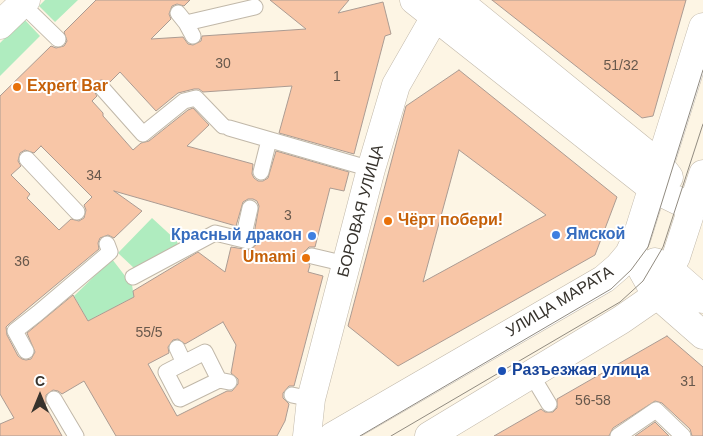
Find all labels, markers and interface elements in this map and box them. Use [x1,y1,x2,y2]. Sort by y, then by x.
house number: 30 [215,56,231,72]
house number: 51/32 [603,58,639,74]
house number: 1 [333,69,341,85]
place label: Expert Bar [27,77,108,97]
marker: Expert Bar [11,81,23,93]
street label: БОРОВАЯ УЛИЦА [334,143,388,279]
house number: 34 [86,168,102,184]
house number: 3 [284,208,292,224]
place label: Чёрт побери! [398,211,503,231]
marker: Чёрт побери! [382,215,394,227]
place label: Ямской [566,225,625,245]
place label: Красный дракон [171,226,302,246]
marker: Ямской [550,229,562,241]
marker: Красный дракон [306,230,318,242]
place label: Umami [243,248,296,268]
marker: Umami [300,252,312,264]
house number: 36 [14,254,30,270]
street label: УЛИЦА МАРАТА [503,262,617,342]
house number: 55/5 [135,325,163,341]
place label: Разъезжая улица [512,361,649,381]
marker: Разъезжая улица [496,365,508,377]
north arrow [15,371,65,421]
text: С [35,373,45,389]
house number: 31 [680,374,696,390]
house number: 56-58 [575,393,611,409]

